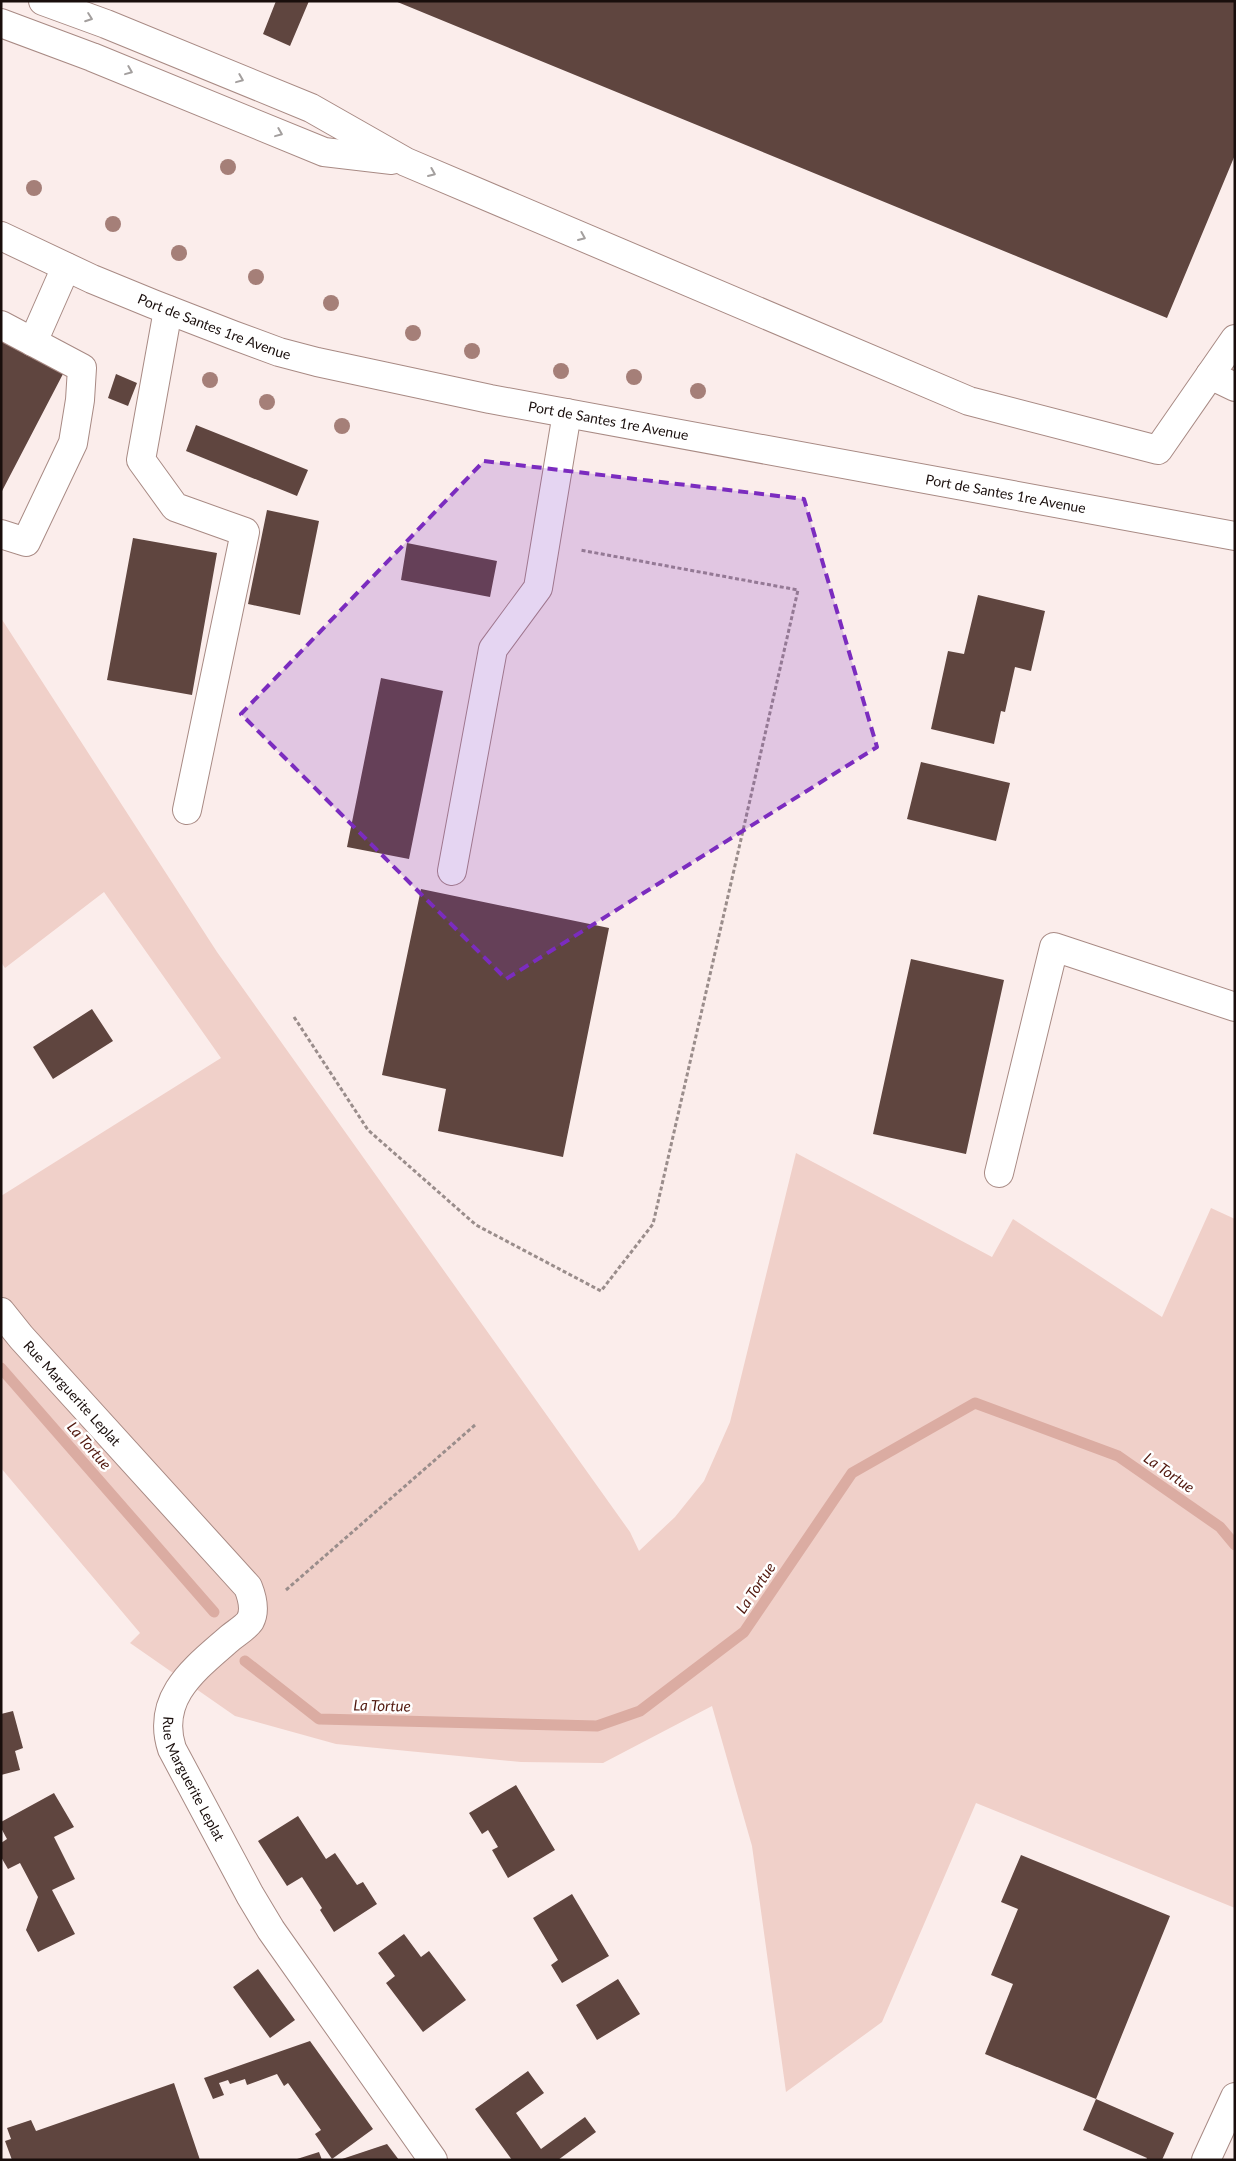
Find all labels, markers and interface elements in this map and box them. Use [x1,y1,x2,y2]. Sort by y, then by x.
one-way arrow [84,12,93,22]
one-way arrow [124,65,133,76]
one-way arrow [235,72,244,83]
one-way arrow [274,127,283,137]
one-way arrow [427,167,436,178]
one-way arrow [577,230,586,241]
street label: Port de Santes 1re Avenue [135,290,293,363]
street label: Port de Santes 1re Avenue [527,397,690,443]
street label: Port de Santes 1re Avenue [924,470,1087,516]
street label: Rue Marguerite Leplat [20,1337,125,1449]
water label: La Tortue [64,1418,115,1473]
water label: La Tortue [1141,1448,1198,1496]
water label: La Tortue [732,1559,779,1616]
water label: La Tortue [353,1695,411,1715]
street label: Rue Marguerite Leplat [160,1716,229,1844]

